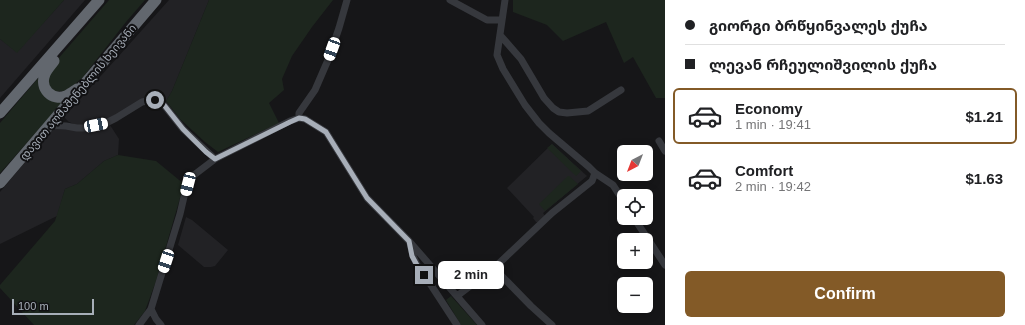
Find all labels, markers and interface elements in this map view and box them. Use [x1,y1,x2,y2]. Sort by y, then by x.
text: გიორგი ბრწყინვალეს ქუჩა [709,17,928,34]
street label: დავით აღმაშენებლის ხეივანი [18,22,139,163]
car [322,36,342,62]
text: ლევან რჩეულიშვილის ქუჩა [709,56,937,73]
route start [146,91,164,109]
icon: car [687,98,723,134]
text: Economy [735,100,803,117]
text: $1.21 [965,108,1003,125]
car [83,117,109,133]
text: 1 min · 19:41 [735,117,811,132]
north arrow [617,145,653,181]
map controls [617,145,653,313]
icon: car [687,160,723,196]
text: Comfort [735,162,793,179]
text: $1.63 [965,170,1003,187]
car [179,171,197,197]
text: 2 min · 19:42 [735,179,811,194]
button: locate [617,189,653,225]
button: + [617,233,653,269]
car [157,248,175,274]
callout: 2 min [438,261,504,289]
route end [415,266,433,284]
text: 2 min [454,267,488,282]
button: Confirm [685,271,1005,317]
button: − [617,277,653,313]
scale bar [12,297,94,316]
text: 100 m [18,300,49,312]

